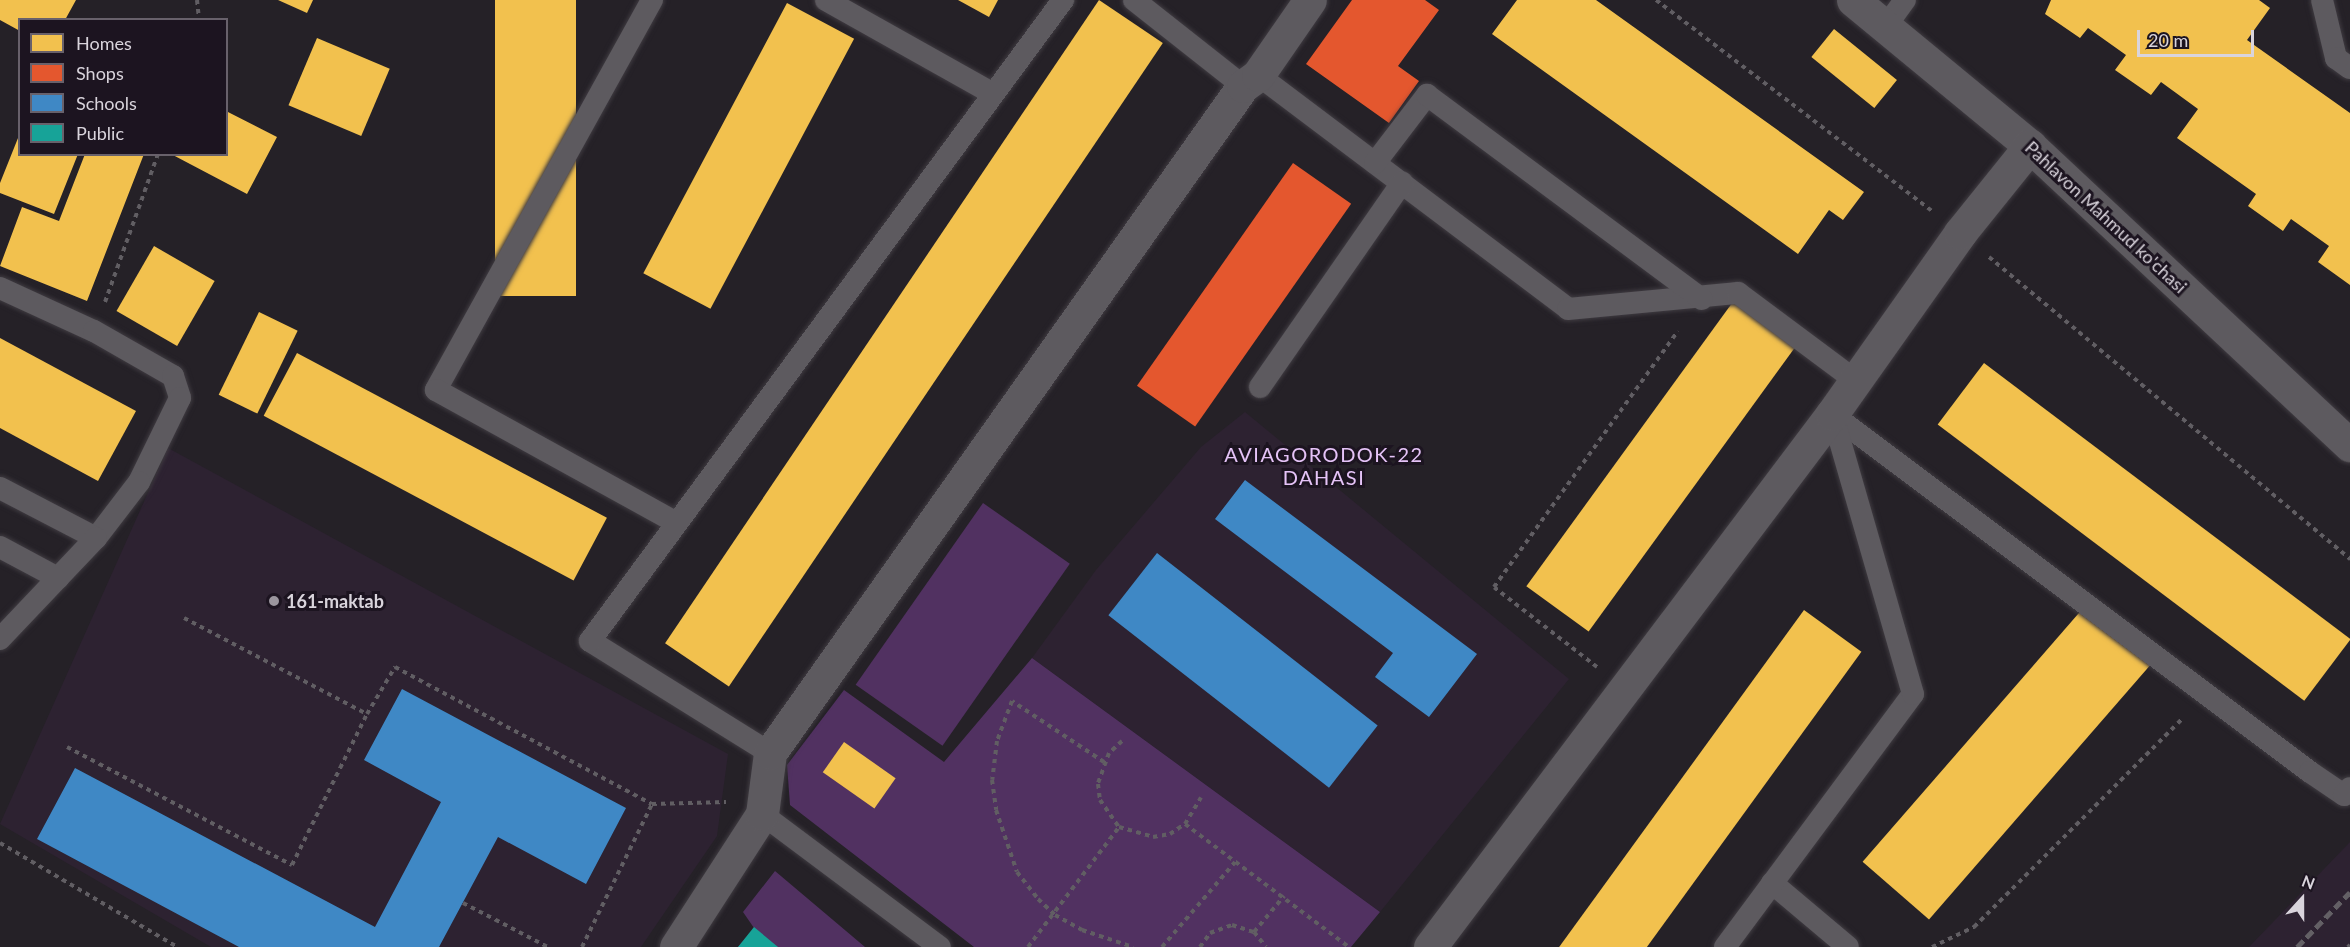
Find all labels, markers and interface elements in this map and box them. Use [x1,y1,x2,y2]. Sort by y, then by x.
legend [18,18,228,156]
scale bar [2140,18,2257,56]
text: 20 m [2148,29,2188,51]
text: Homes [76,32,132,54]
text: Shops [76,62,124,84]
text: Schools [76,92,137,114]
text: Public [76,122,124,144]
street label: Pahlavon Mahmud ko'chasi [2021,137,2191,297]
district label: AVIAGORODOK-22 DAHASI [1224,442,1424,489]
place label: 161-maktab [286,590,384,612]
marker: 161-maktab [267,594,281,608]
north arrow [2272,869,2332,929]
text: N [2299,871,2318,893]

